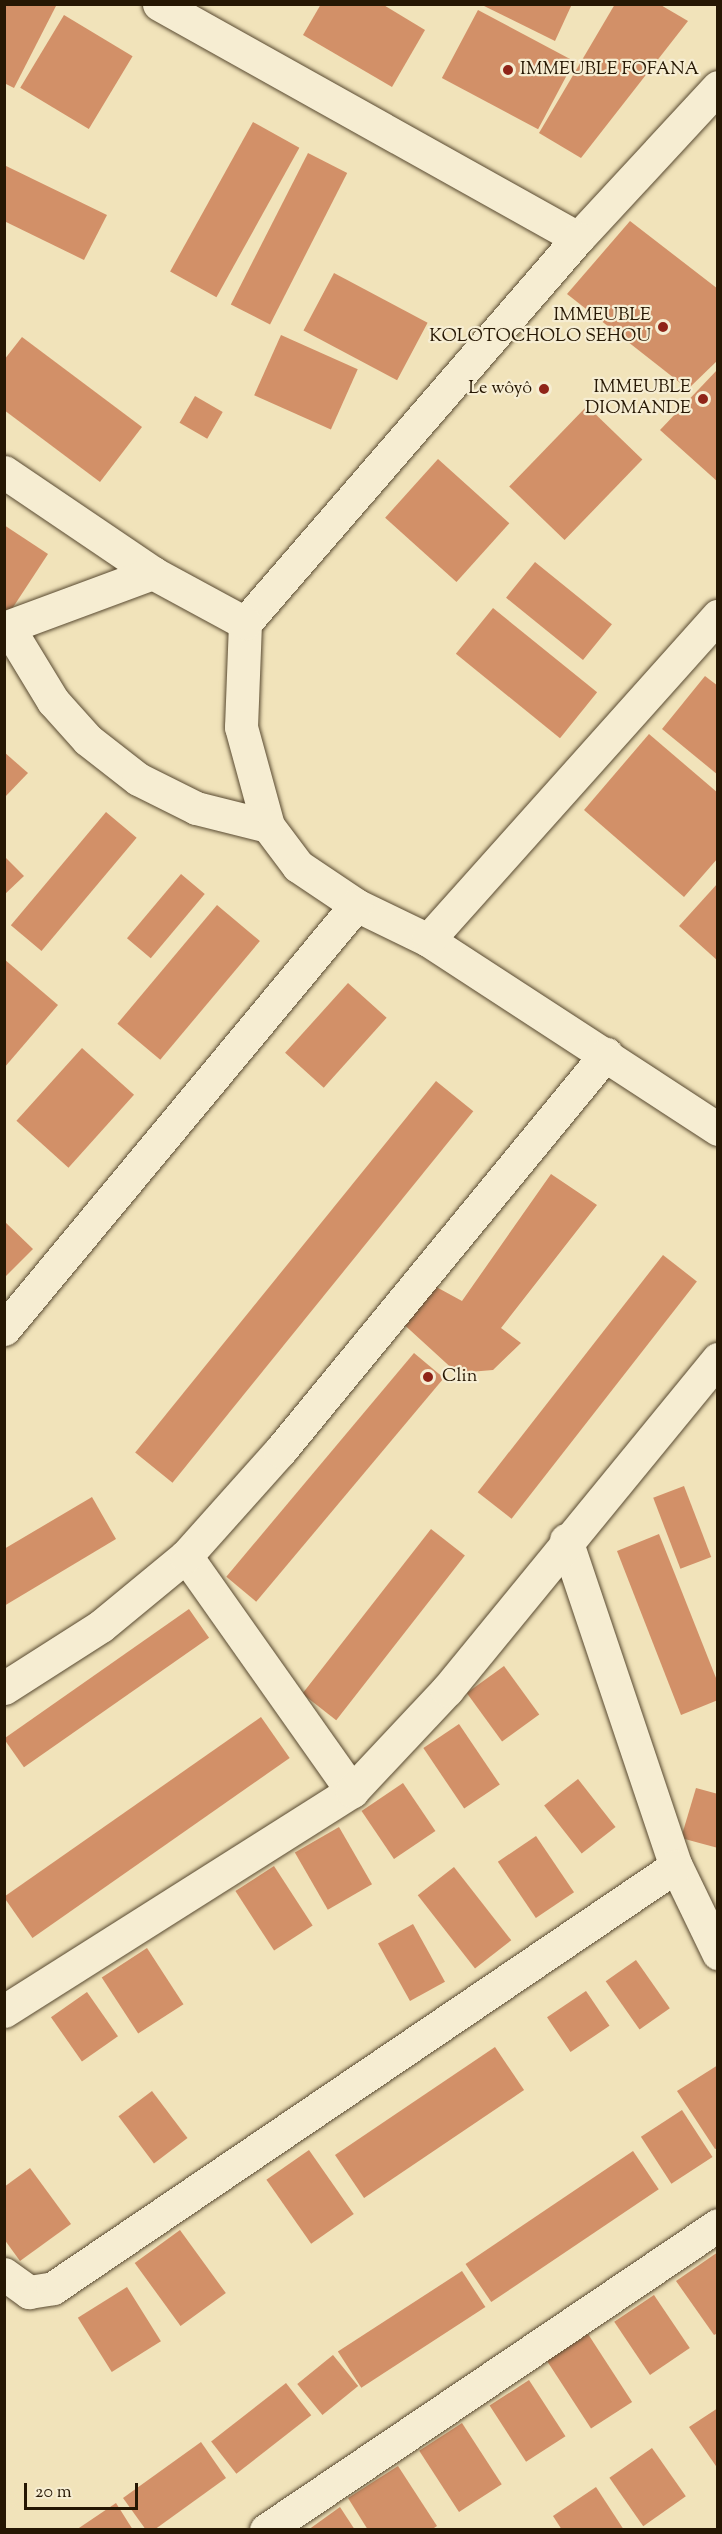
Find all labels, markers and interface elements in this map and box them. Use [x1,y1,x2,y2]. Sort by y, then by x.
place label: IMMEUBLE FOFANA [520,59,699,81]
marker: IMMEUBLE FOFANA [501,63,515,77]
place label: IMMEUBLE KOLOTOCHOLO SEHOU [429,306,651,348]
marker: IMMEUBLE KOLOTOCHOLO SEHOU [656,320,670,334]
place label: Le wôyô [468,378,532,400]
place label: IMMEUBLE DIOMANDE [585,378,691,420]
marker: Le wôyô [537,382,551,396]
marker: IMMEUBLE DIOMANDE [696,392,710,406]
place label: Clin [442,1366,477,1388]
marker: Clin [419,1368,437,1386]
scale bar [27,2471,141,2509]
text: 20 m [35,2480,72,2506]

